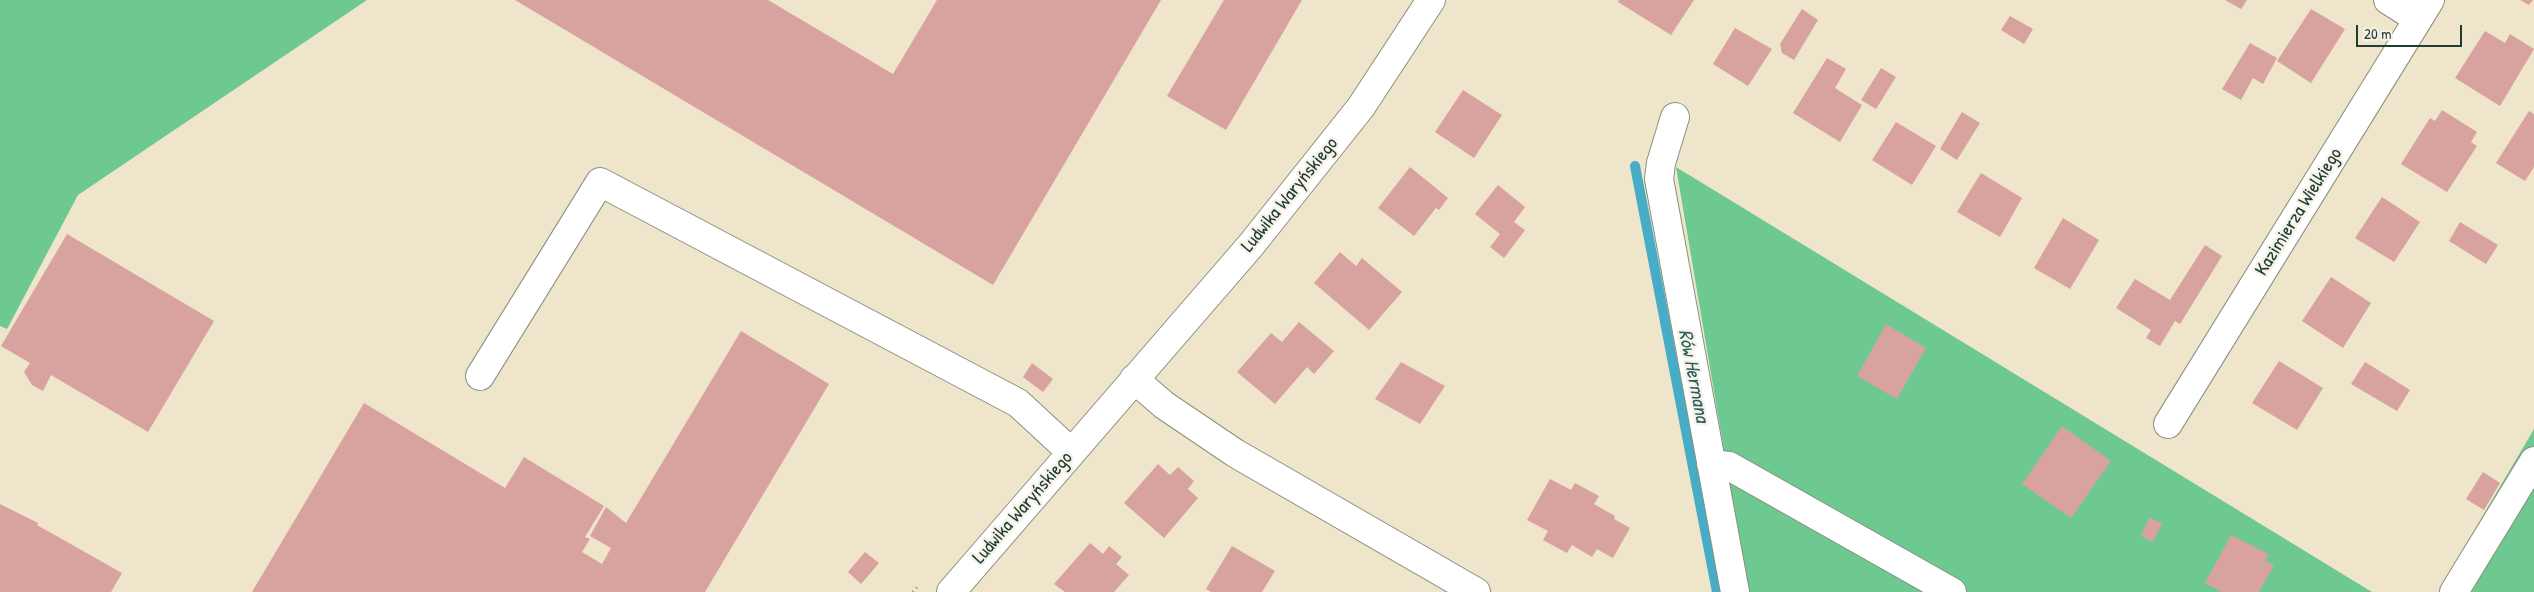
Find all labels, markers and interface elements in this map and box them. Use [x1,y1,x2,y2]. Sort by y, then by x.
scale bar [2359,15,2465,47]
text: 20 m [2364,23,2391,44]
street label: Ludwika Waryńskiego [1237,133,1343,257]
street label: Kazimierza Wielkiego [2251,144,2347,280]
water label: Rów Hermana [1672,327,1714,425]
street label: Ludwika Waryńskiego [968,447,1078,569]

